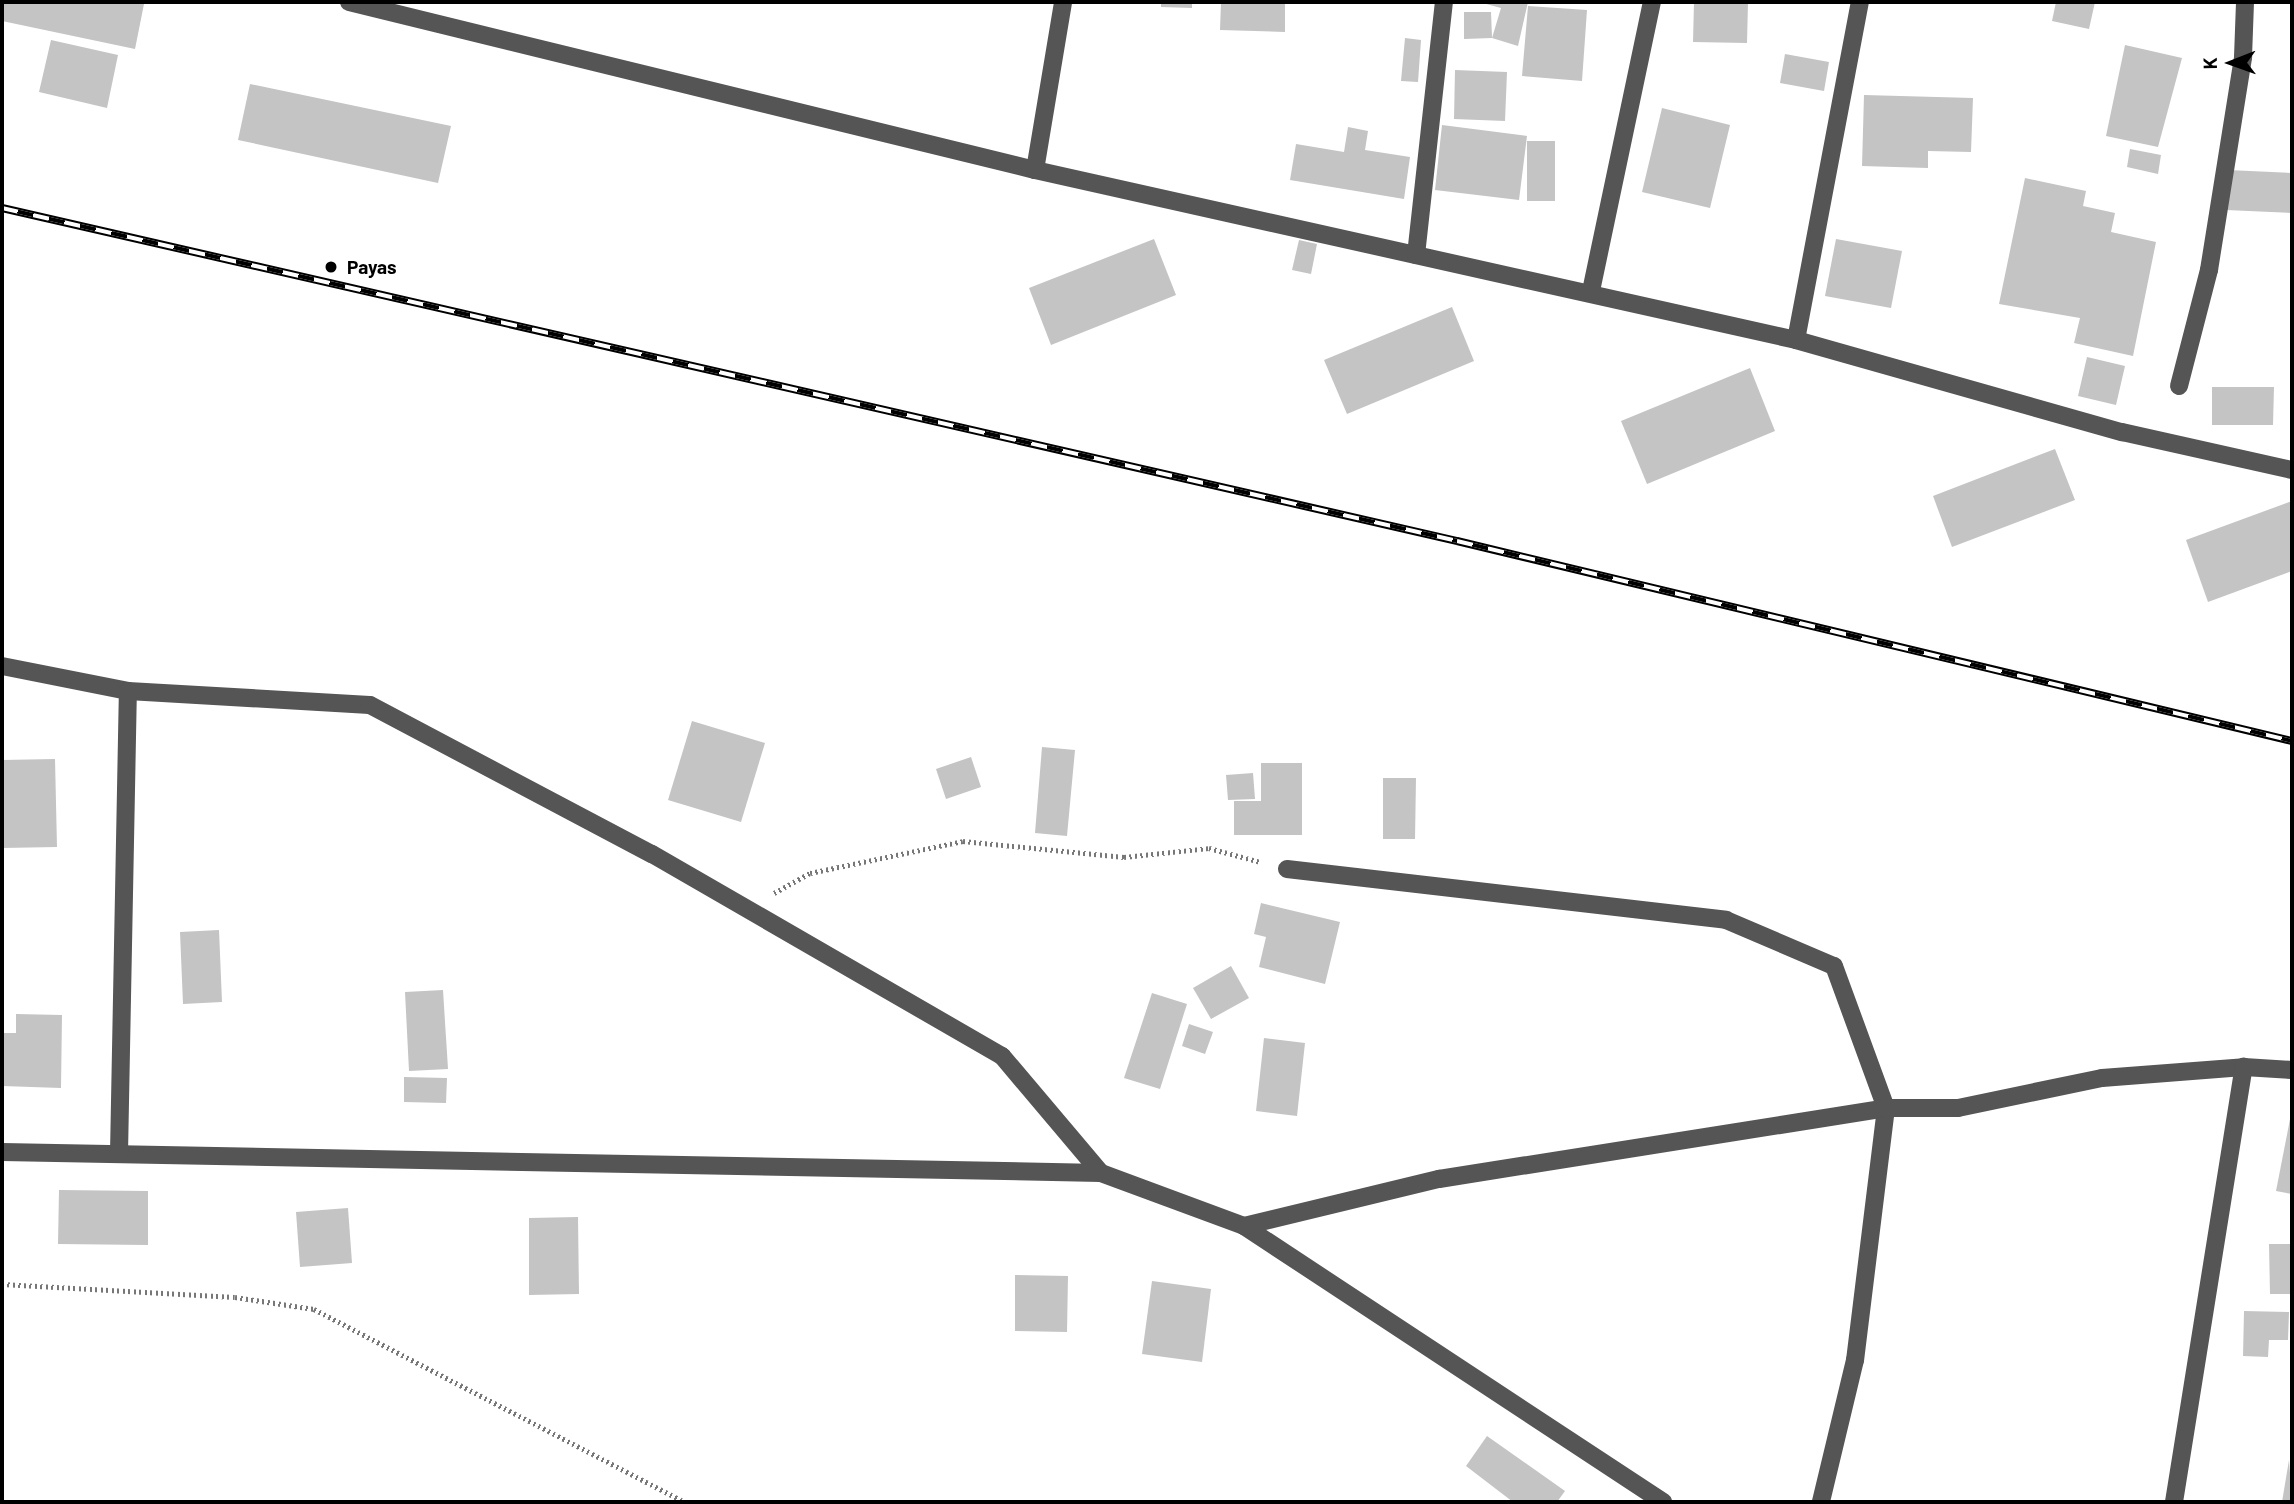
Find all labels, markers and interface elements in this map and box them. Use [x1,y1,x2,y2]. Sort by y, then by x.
north arrow [2196,28,2266,98]
text: K [2198,57,2221,70]
place label: Payas [347,256,397,278]
marker: Payas [321,257,341,277]

